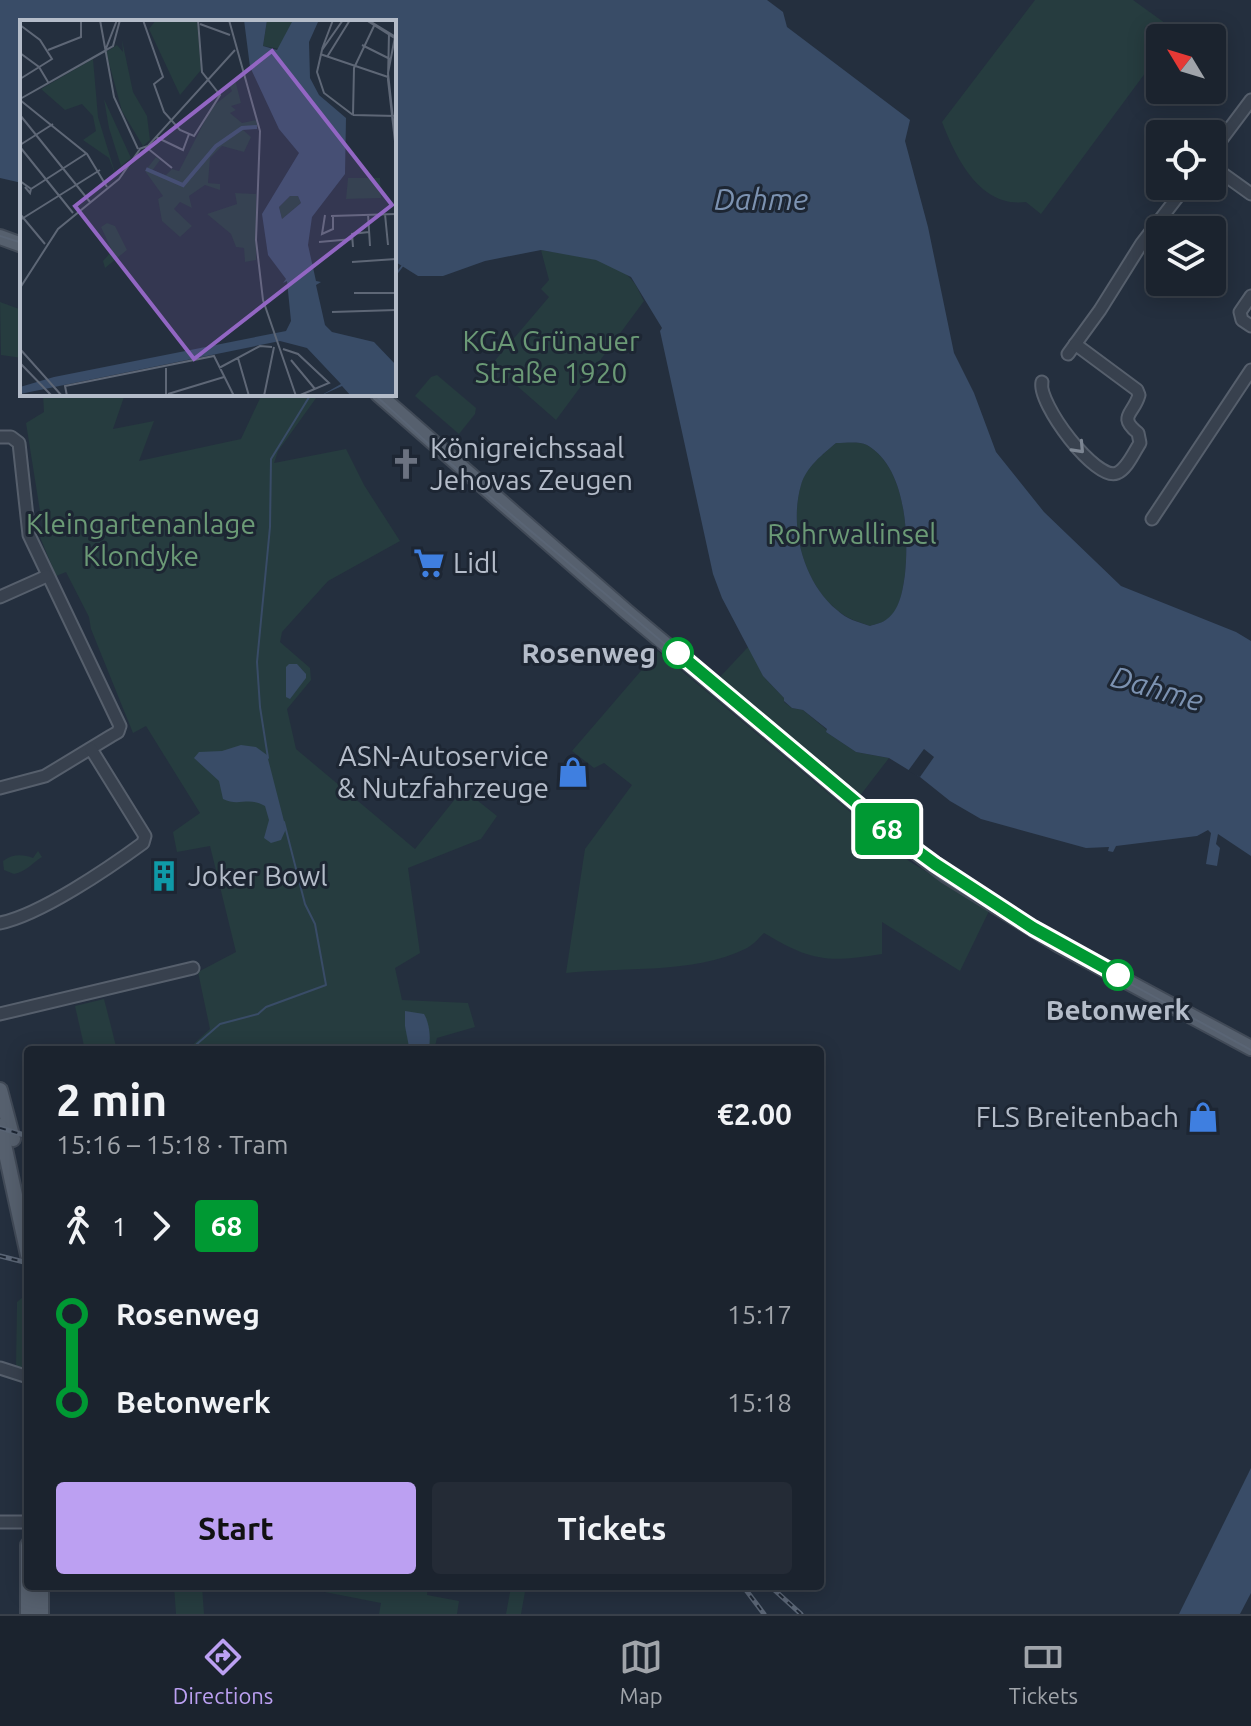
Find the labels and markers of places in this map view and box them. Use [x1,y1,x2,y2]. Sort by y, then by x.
place label: Königreichssaal Jehovas Zeugen [430,432,633,495]
church icon: Königreichssaal Jehovas Zeugen [389,447,423,481]
supermarket icon: Lidl [412,546,446,580]
place label: Lidl [453,547,498,578]
place label: Rosenweg [522,637,656,668]
marker: Rosenweg [663,638,693,668]
place label: ASN-Autoservice & Nutzfahrzeuge [337,740,549,803]
shop icon: ASN-Autoservice & Nutzfahrzeuge [556,755,590,789]
building icon: Joker Bowl [147,859,181,893]
place label: Joker Bowl [188,860,328,891]
marker: Betonwerk [1103,960,1133,990]
place label: Betonwerk [1046,994,1190,1025]
shop icon: FLS Breitenbach [1186,1100,1220,1134]
place label: FLS Breitenbach [976,1101,1179,1132]

